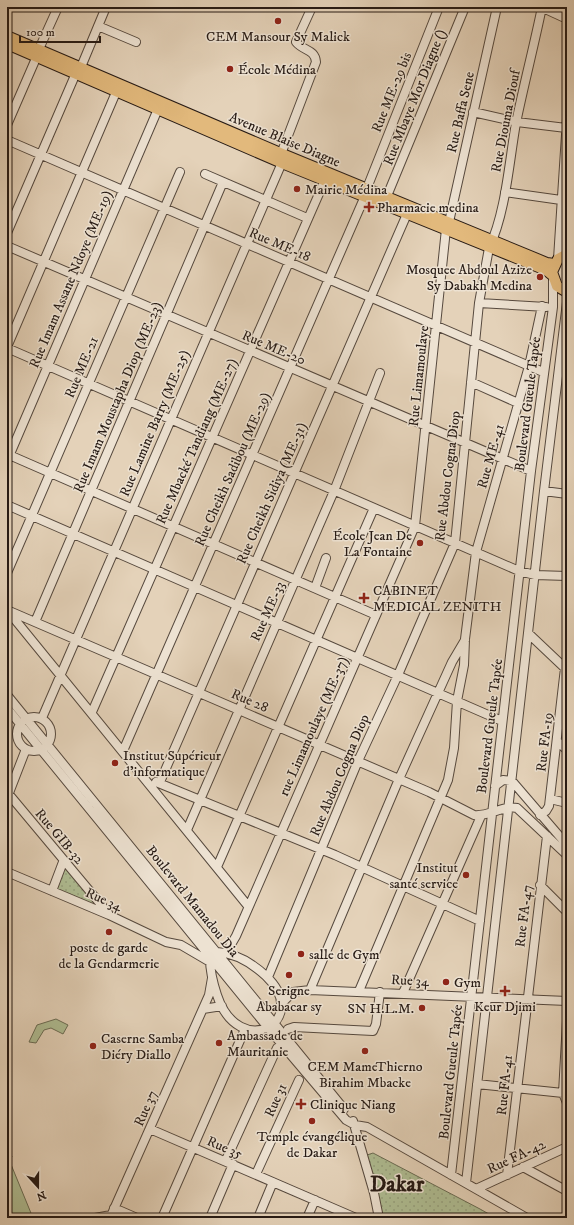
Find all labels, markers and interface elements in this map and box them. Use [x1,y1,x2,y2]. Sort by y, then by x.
marker: CEM Mansour Sy Malick [273,16,283,26]
scale bar [20,18,100,44]
text: 100 m [26,25,55,40]
street label: Rue Mbaye Mor Diagne () [379,26,451,168]
place label: CEM Mansour Sy Malick [206,28,350,46]
street label: Rue ME-29 bis [368,49,416,135]
place label: École Médina [238,61,316,79]
marker: École Médina [225,64,235,74]
street label: Rue Diouma Diouf [487,66,525,174]
street label: Rue Baffa Sene [443,70,479,155]
street label: Avenue Blaise Diagne [226,108,343,172]
place label: Mairie Médina [305,181,387,199]
marker: Mairie Médina [292,184,302,194]
street label: Rue Imam Assane Ndoye (ME-19) [25,188,117,371]
place label: Pharmacie medina [377,199,479,217]
marker: Pharmacie medina [364,202,374,212]
street label: Rue ME-18 [246,224,313,266]
place label: Mosquee Abdoul Azize Sy Dabakh Medina [406,261,532,295]
marker: Mosquee Abdoul Azize Sy Dabakh Medina [535,272,545,282]
street label: Rue Imam Moustapha Diop (ME-23) [69,299,167,496]
street label: Rue Limamoulaye [405,324,433,428]
street label: Rue ME-20 [239,326,308,369]
street label: Rue ME-21 [61,334,103,401]
street label: Boulevard Gueule Tapée [511,336,545,473]
street label: Rue Lamine Barry (ME-25) [116,347,194,499]
street label: Rue Mbacké Tandiang (ME-27) [152,355,242,527]
street label: Rue Cheikh Sadibou (ME-29) [191,389,275,549]
street label: Rue Abdou Cogna Diop [431,410,465,542]
street label: Rue Cheikh Sidiya (ME-31) [232,419,311,567]
street label: Rue ME-41 [473,422,509,491]
place label: École Jean De La Fontaine [333,527,412,561]
marker: École Jean De La Fontaine [415,538,425,548]
street label: Rue ME-33 [247,579,289,644]
place label: CABINET MEDICAL ZENITH [373,582,502,616]
marker: CABINET MEDICAL ZENITH [358,592,370,604]
street label: rue Limamoulaye (ME-37) [275,654,353,799]
street label: Boulevard Gueule Tapée [473,658,507,795]
street label: Rue 28 [228,685,271,717]
street label: Rue FA-19 [532,711,558,773]
street label: Rue Abdou Cogna Diop [306,712,374,839]
place label: Institut Supérieur d'informatique [123,747,222,781]
marker: Institut Supérieur d'informatique [110,758,120,768]
street label: Rue GIB-32 [31,805,88,868]
street label: Boulevard Mamadou Dia [142,842,243,961]
place label: Institut santé service [389,859,459,893]
marker: Institut santé service [461,870,471,880]
street label: Rue 34 [83,884,126,916]
street label: Rue FA-47 [511,884,537,948]
marker: poste de garde de la Gendarmerie [104,927,114,937]
place label: poste de garde de la Gendarmerie [59,939,160,973]
place label: salle de Gym [309,946,380,964]
marker: salle de Gym [296,949,306,959]
marker: Serigne Ababacar sy [284,970,294,980]
street label: Rue 34 [390,971,430,991]
place label: Gym [454,974,481,992]
marker: Gym [441,977,451,987]
place label: Serigne Ababacar sy [256,982,322,1016]
marker: Keur Djimi [500,986,510,996]
place label: Keur Djimi [474,998,536,1016]
place label: SN H.L.M. [348,1000,414,1018]
marker: SN H.L.M. [417,1003,427,1013]
street label: Boulevard Gueule Tapée [435,1004,467,1140]
place label: Ambassade de Mauritanie [227,1027,303,1061]
place label: Caserne Samba Diéry Diallo [101,1030,184,1064]
marker: Ambassade de Mauritanie [214,1038,224,1048]
marker: Caserne Samba Diéry Diallo [88,1041,98,1051]
marker: CEM MameThierno Birahim Mbacke [360,1046,370,1056]
street label: Rue FA-41 [493,1054,517,1116]
place label: CEM MameThierno Birahim Mbacke [307,1058,423,1092]
street label: Rue 31 [261,1081,291,1120]
street label: Rue 37 [130,1088,162,1129]
place label: Clinique Niang [310,1096,396,1114]
marker: Clinique Niang [295,1098,307,1110]
marker: Temple évangélique de Dakar [307,1116,317,1126]
place label: Temple évangélique de Dakar [257,1128,367,1162]
street label: Rue 35 [204,1132,245,1163]
street label: Rue FA-42 [484,1135,549,1178]
north arrow [18,1167,58,1207]
district label: Dakar [370,1171,425,1198]
text: N [35,1187,48,1204]

